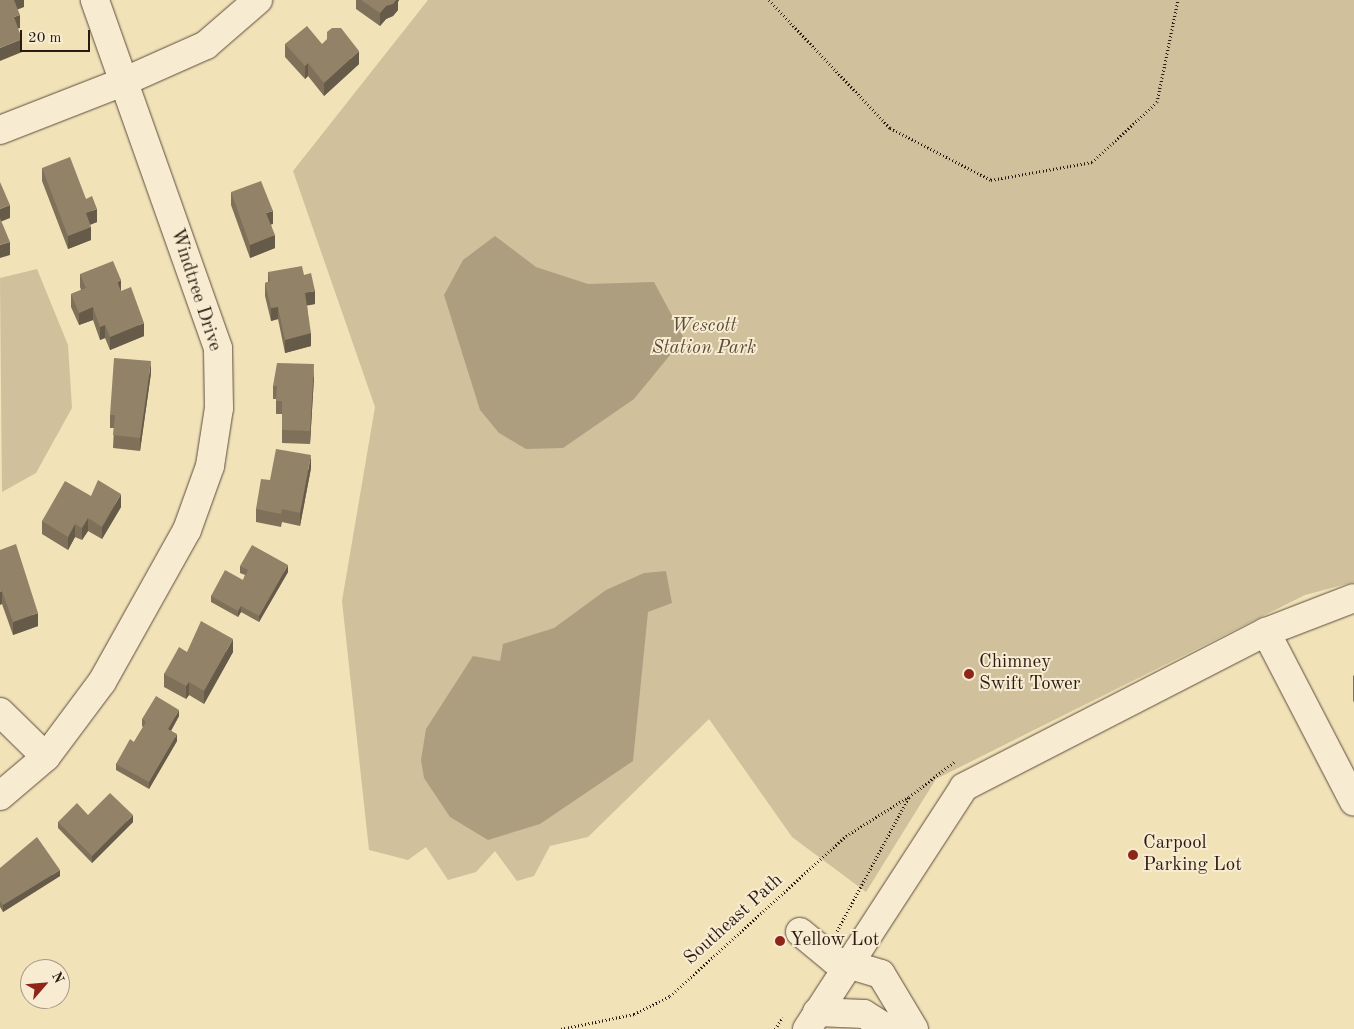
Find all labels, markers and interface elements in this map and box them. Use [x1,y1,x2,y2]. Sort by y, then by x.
scale bar [22,20,92,52]
text: 20 m [28,31,62,46]
street label: Windtree Drive [164,226,226,354]
park label: Wescott Station Park [652,316,756,360]
place label: Chimney Swift Tower [979,652,1081,696]
marker: Chimney Swift Tower [963,668,975,680]
place label: Carpool Parking Lot [1143,833,1242,877]
marker: Carpool Parking Lot [1127,849,1139,861]
street label: Southeast Path [680,870,788,970]
place label: Yellow Lot [790,930,879,952]
marker: Yellow Lot [774,935,786,947]
north arrow [20,959,70,1009]
text: N [49,970,66,986]

